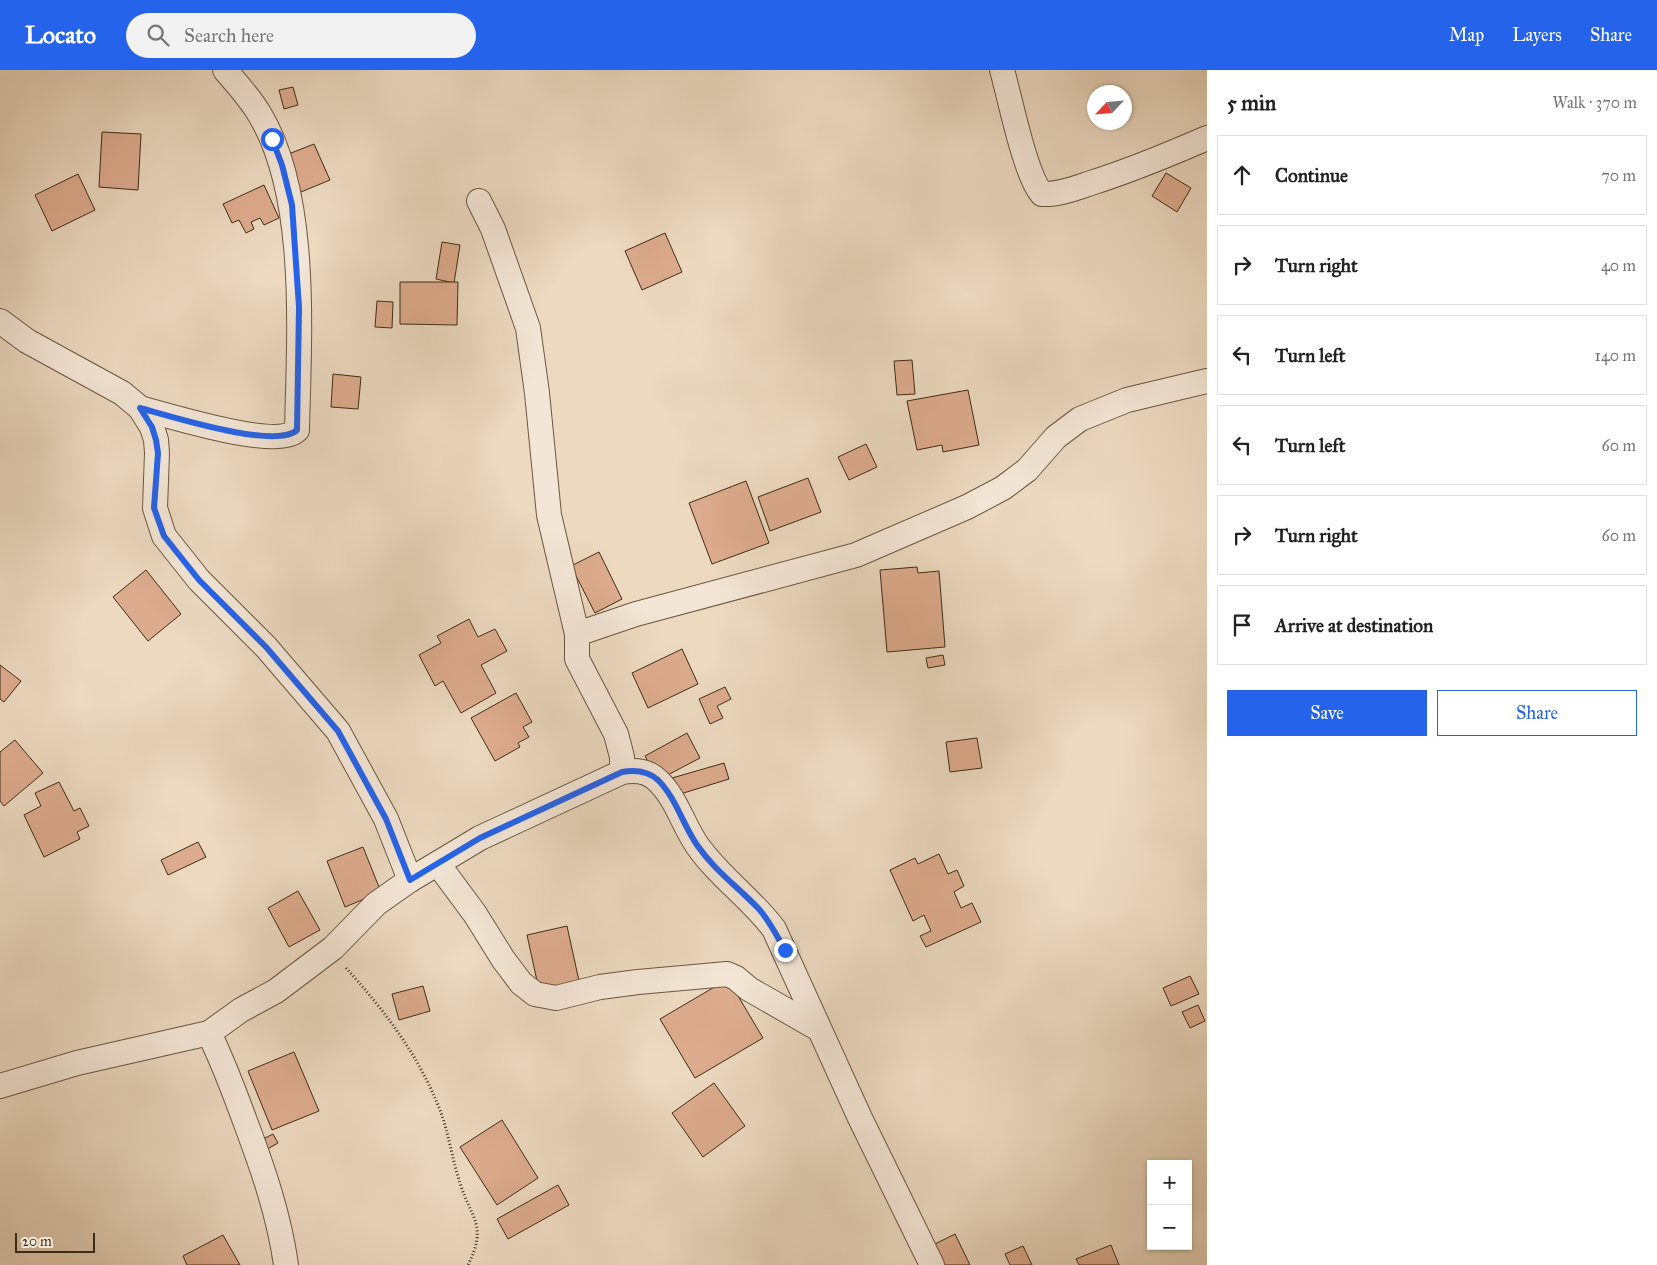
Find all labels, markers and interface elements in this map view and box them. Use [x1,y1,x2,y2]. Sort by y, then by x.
search box [126,13,476,58]
text: Locato [25,20,96,50]
icon: search [144,21,172,49]
text: Search here [184,24,274,47]
text: Map [1449,24,1484,46]
text: Layers [1512,24,1562,46]
text: Share [1590,24,1632,46]
north arrow [1087,85,1132,130]
text: 5 min [1227,90,1276,116]
text: Walk · 370 m [1553,93,1637,112]
route start [261,128,284,151]
icon: ahead [1228,161,1256,189]
text: Continue [1275,164,1348,187]
text: 70 m [1601,166,1636,185]
icon: right [1228,251,1256,279]
text: Turn right [1275,254,1358,277]
text: 40 m [1601,256,1636,275]
icon: left [1228,341,1256,369]
text: Turn left [1275,344,1345,367]
text: 140 m [1595,346,1636,365]
icon: left [1228,431,1256,459]
text: Turn left [1275,434,1345,457]
text: 60 m [1602,436,1636,455]
icon: right [1228,521,1256,549]
text: Turn right [1275,524,1358,547]
text: 60 m [1602,526,1636,545]
icon: arrive [1228,611,1256,639]
text: Arrive at destination [1275,614,1433,637]
button: Save [1227,690,1427,736]
button: Share [1437,690,1637,736]
route end [774,939,797,962]
map controls [1147,1160,1192,1250]
button: + [1147,1160,1192,1205]
button: − [1147,1205,1192,1250]
scale bar [15,1230,95,1253]
text: 20 m [22,1233,52,1250]

